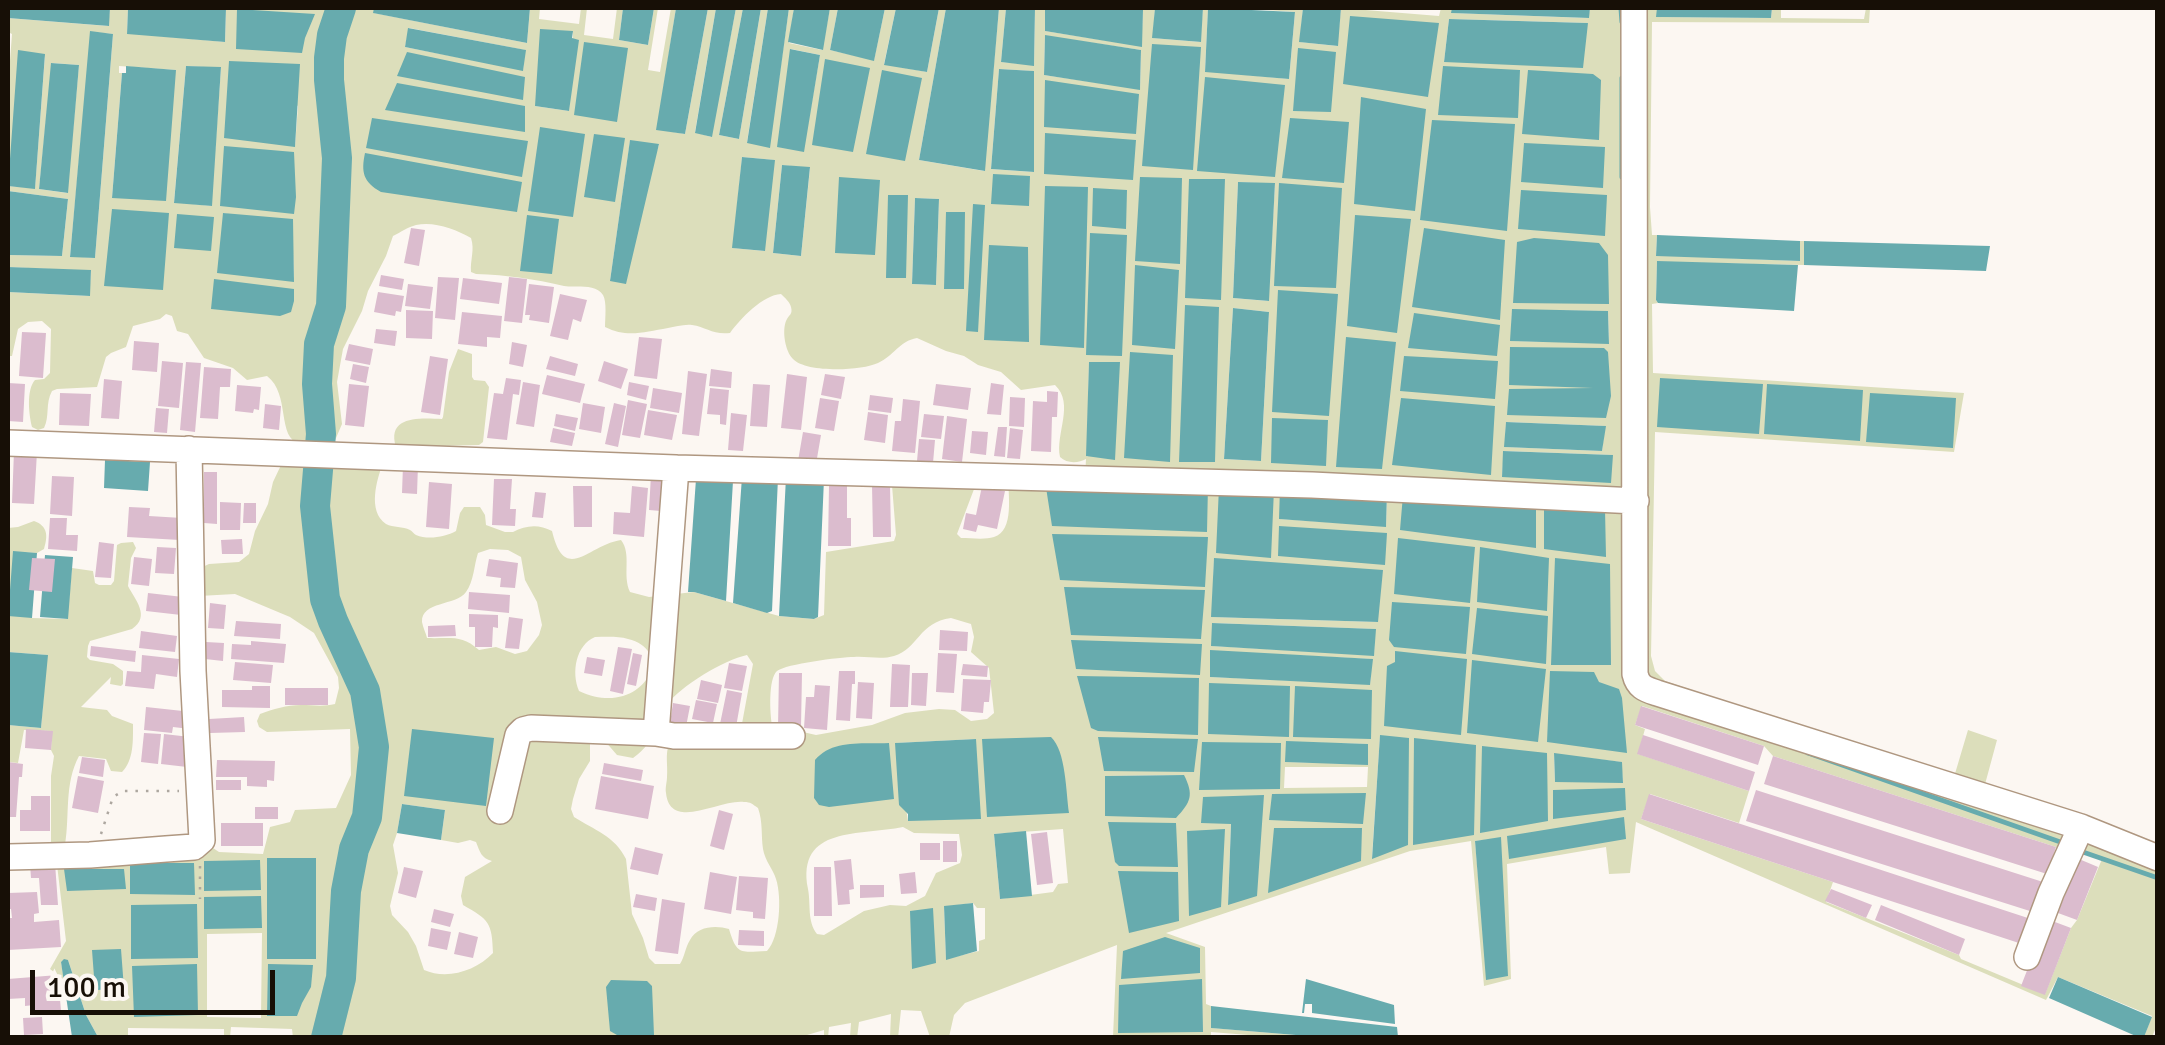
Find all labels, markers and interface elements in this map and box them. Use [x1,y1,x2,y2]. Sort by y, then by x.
scale bar [35,950,280,1012]
text: 100 m [47,969,126,1006]

